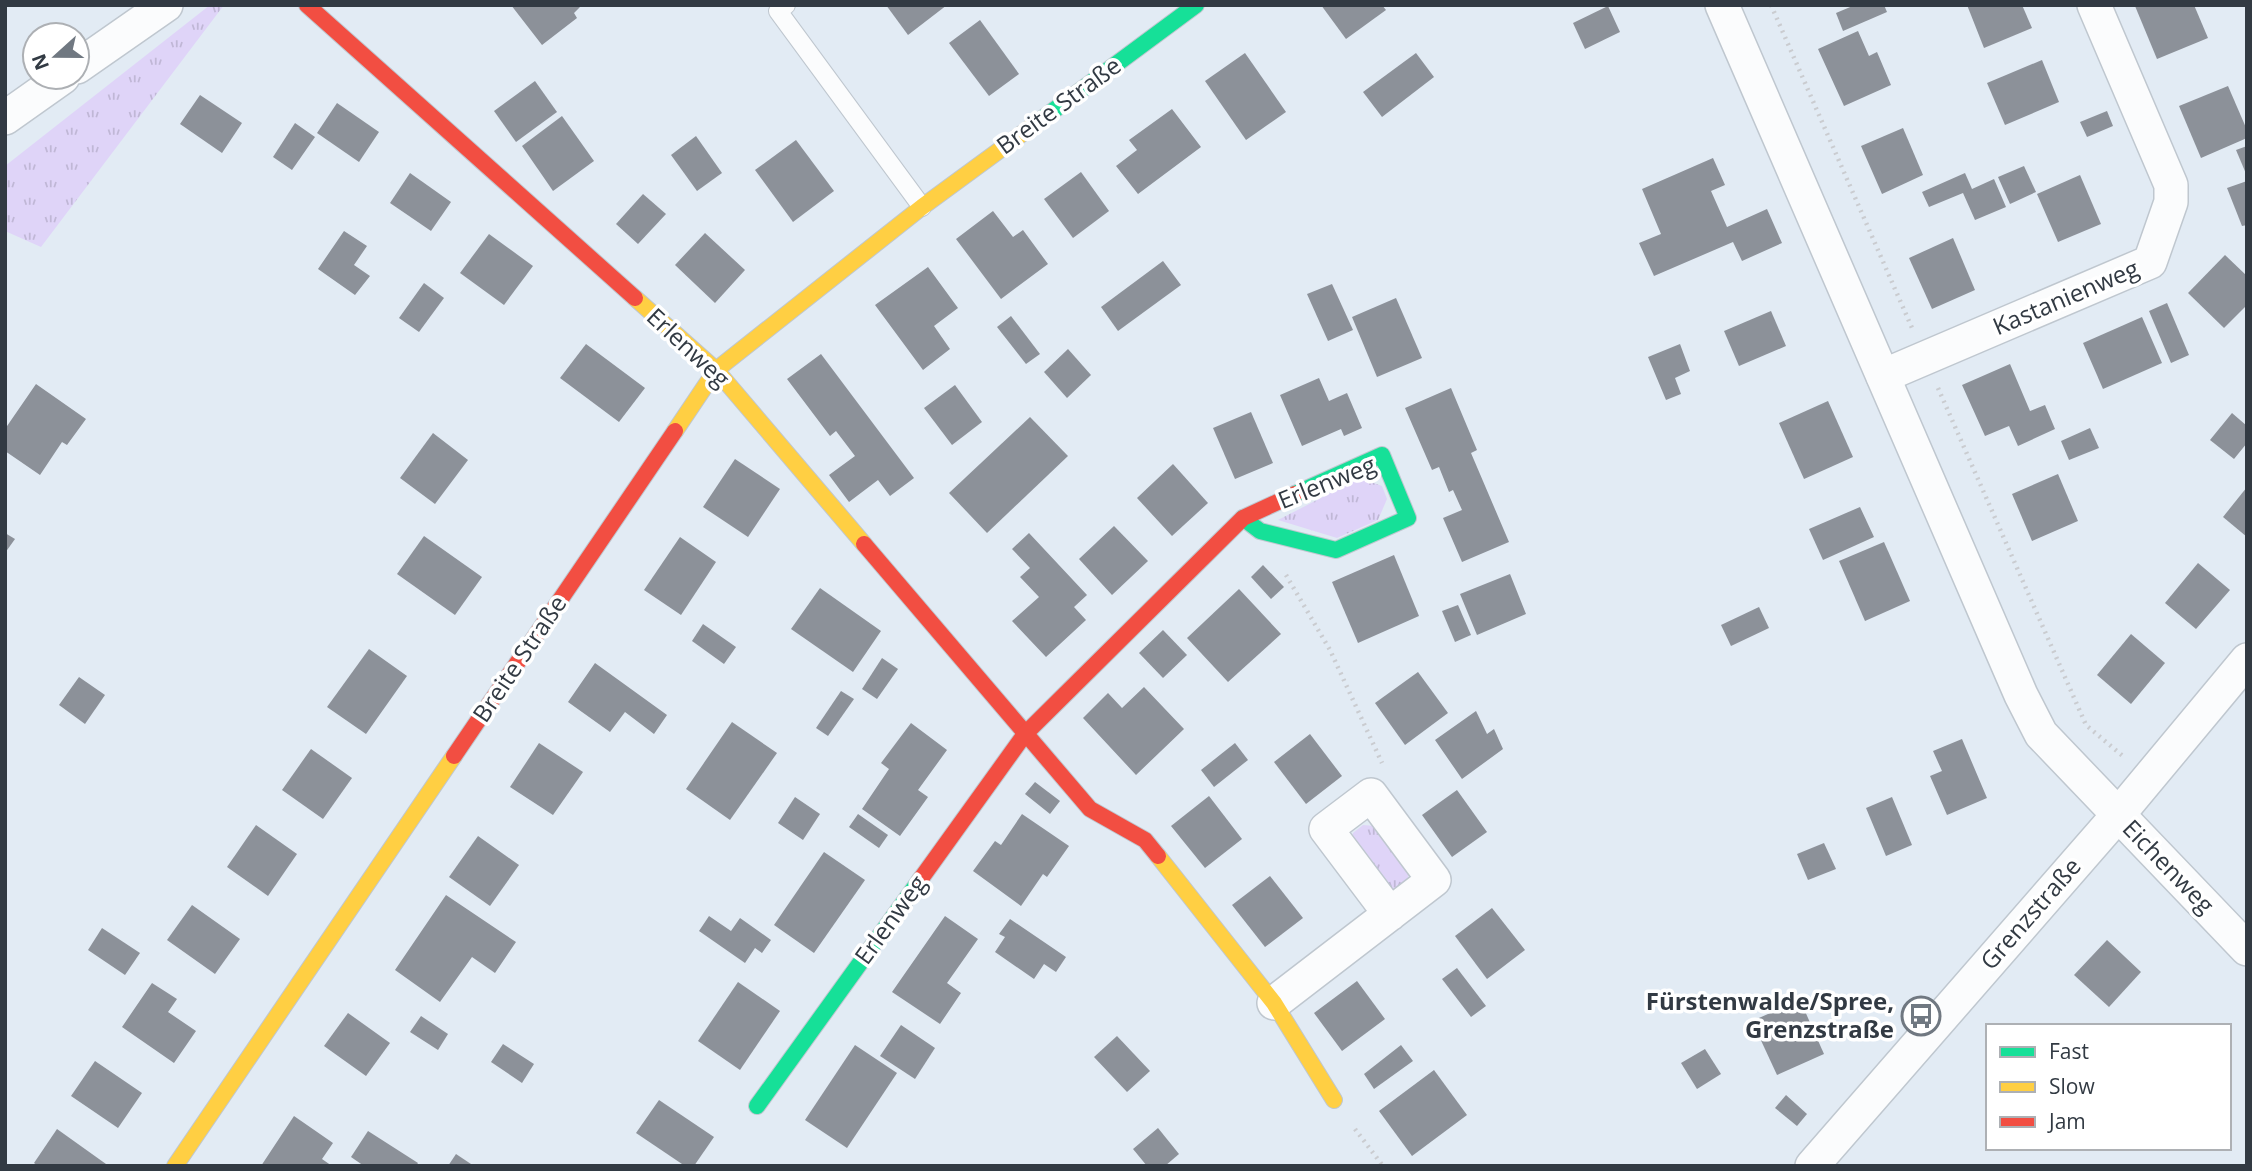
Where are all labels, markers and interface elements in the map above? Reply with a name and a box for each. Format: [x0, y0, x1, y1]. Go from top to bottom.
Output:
north arrow [21, 21, 91, 91]
street label: Breite Straße [989, 48, 1127, 161]
text: N [25, 50, 55, 74]
street label: Kastanienweg [1987, 251, 2143, 342]
street label: Erlenweg [640, 300, 738, 394]
street label: Erlenweg [1273, 447, 1380, 516]
street label: Breite Straße [464, 588, 573, 728]
street label: Eichenweg [2116, 812, 2222, 920]
street label: Grenzstraße [1972, 850, 2088, 976]
street label: Erlenweg [846, 868, 933, 970]
place label: Fürstenwalde/Spree, Grenzstraße [1646, 984, 1894, 1045]
bus stop icon: Fürstenwalde/Spree, Grenzstraße [1900, 995, 1942, 1037]
legend [1986, 1024, 2231, 1150]
text: Fast [2049, 1037, 2089, 1065]
text: Slow [2049, 1072, 2095, 1100]
text: Jam [2047, 1107, 2086, 1135]

